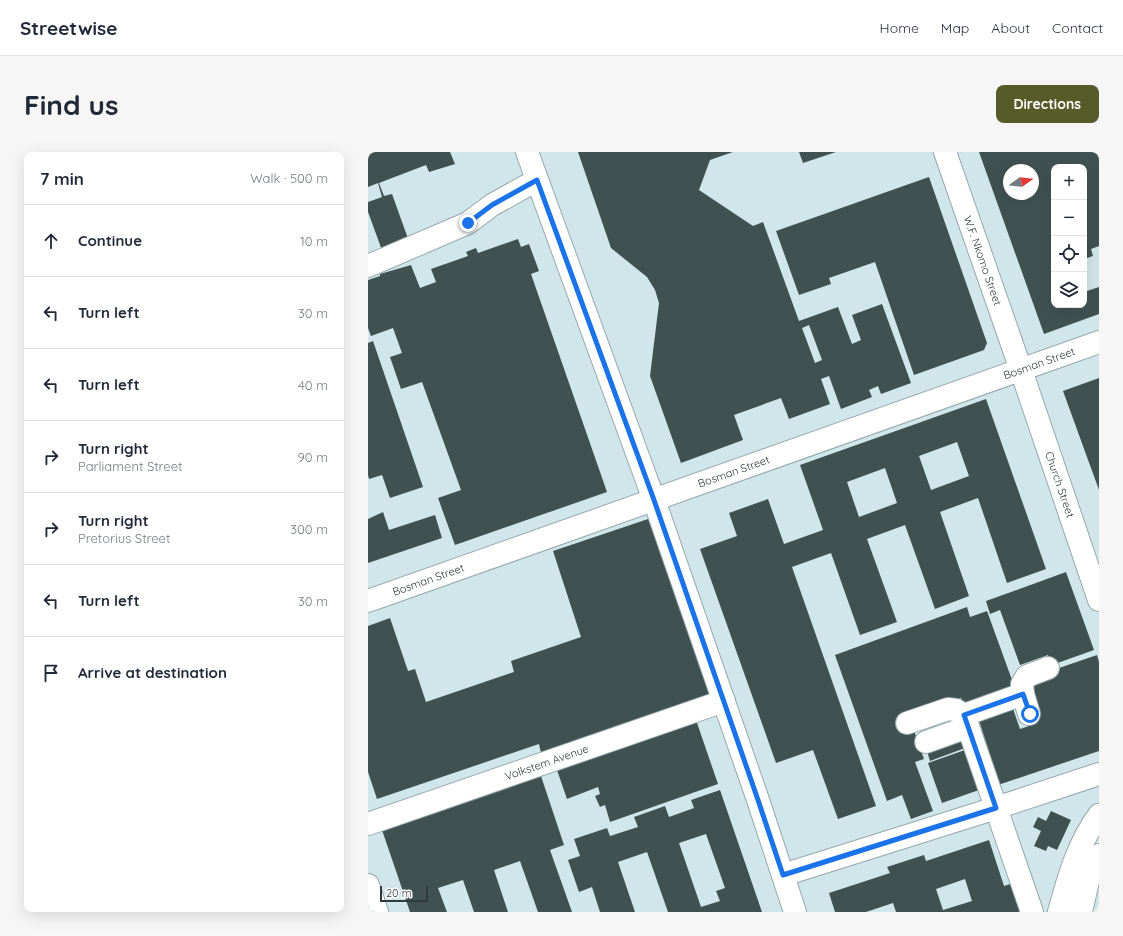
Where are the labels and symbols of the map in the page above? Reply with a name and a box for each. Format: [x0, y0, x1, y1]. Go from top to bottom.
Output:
north arrow [1003, 164, 1039, 200]
route end [459, 214, 477, 232]
street label: W.F. Nkomo Street [961, 214, 1005, 308]
street label: Bosman Street [1001, 344, 1077, 382]
street label: Church Street [1042, 450, 1078, 520]
street label: Bosman Street [696, 452, 772, 491]
street label: Bosman Street [391, 560, 466, 599]
route start [1021, 705, 1039, 723]
street label: Volkstem Avenue [503, 741, 590, 783]
scale bar [380, 884, 428, 903]

